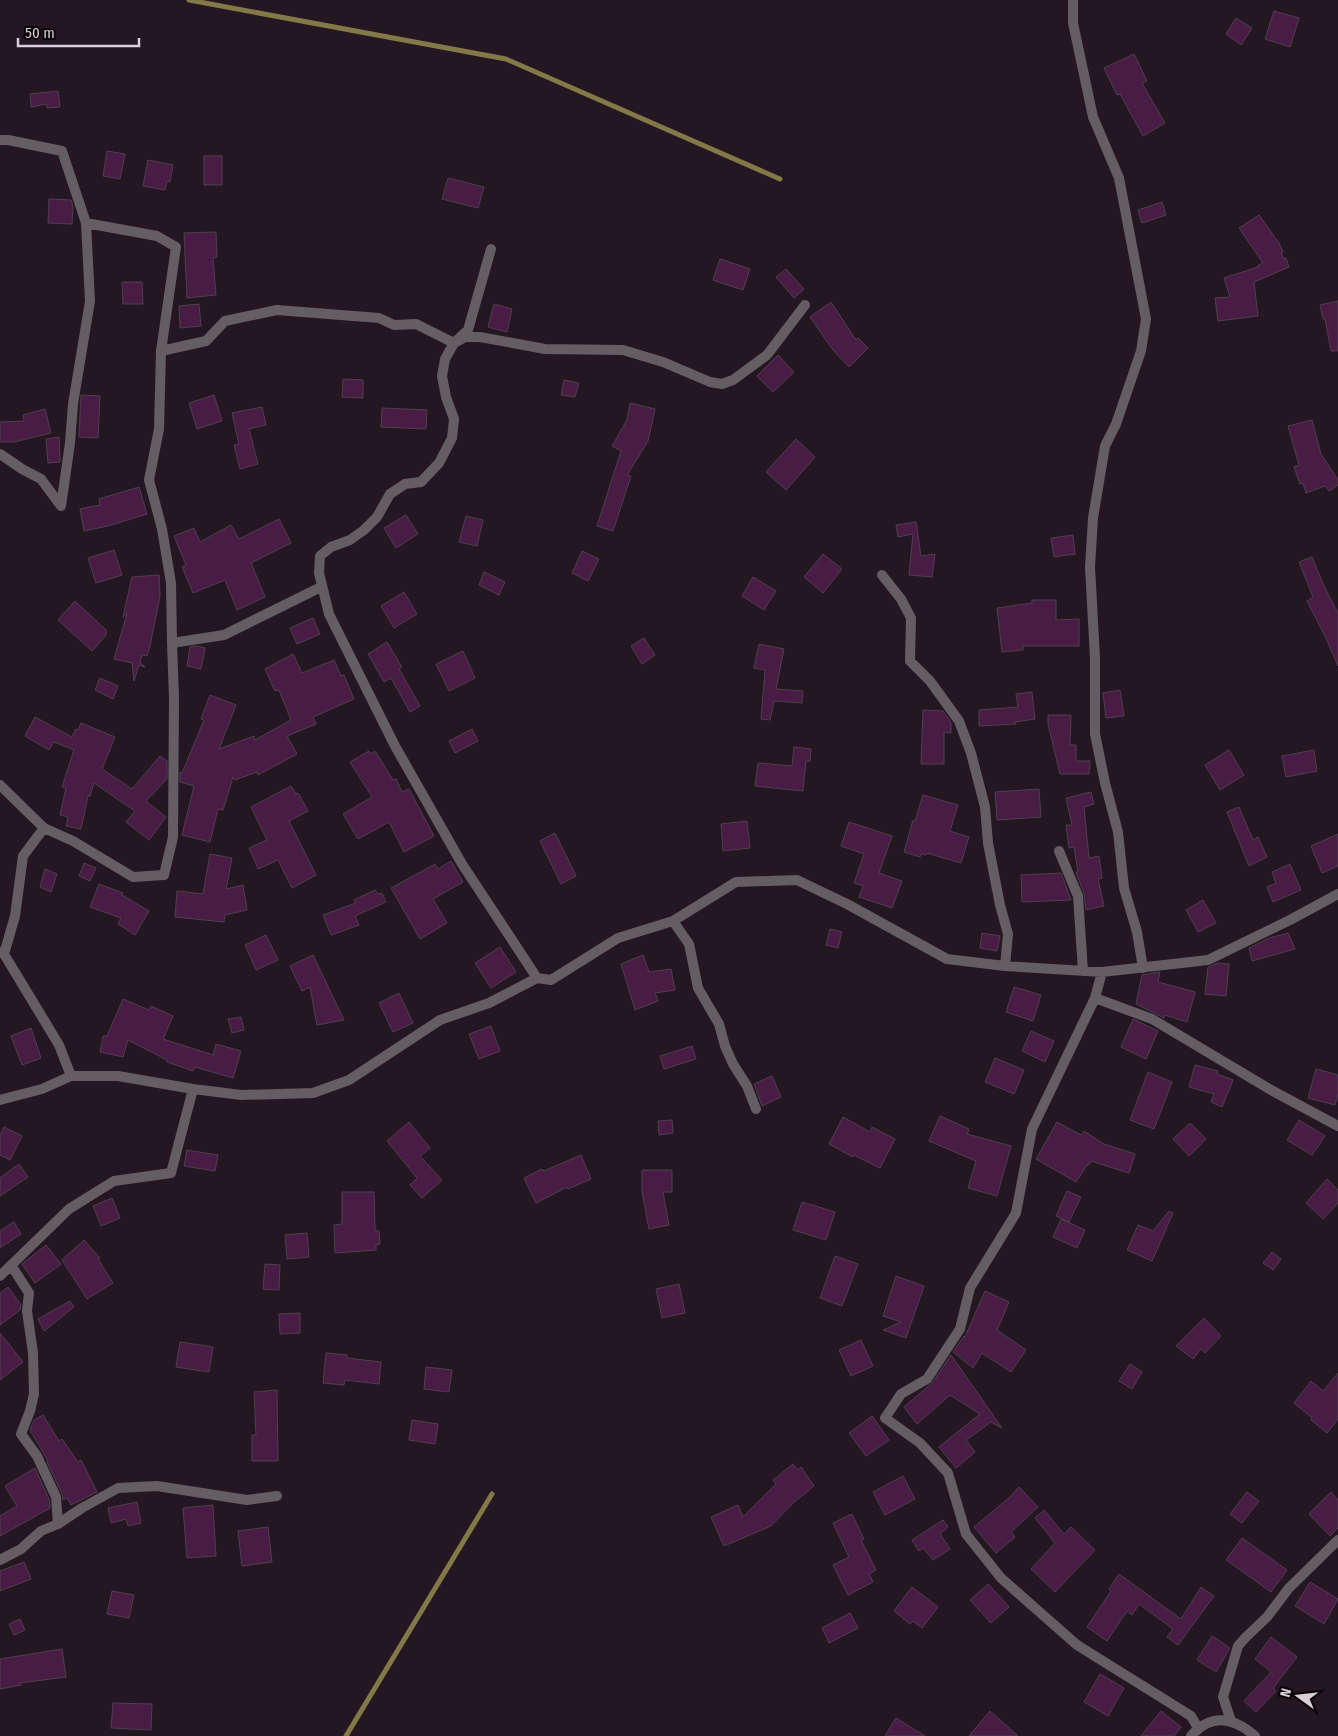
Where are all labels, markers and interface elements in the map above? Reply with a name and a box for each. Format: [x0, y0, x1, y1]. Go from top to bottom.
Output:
scale bar [18, 15, 139, 47]
text: 50 m [25, 24, 55, 42]
north arrow [1273, 1671, 1323, 1721]
text: N [1277, 1687, 1295, 1699]

